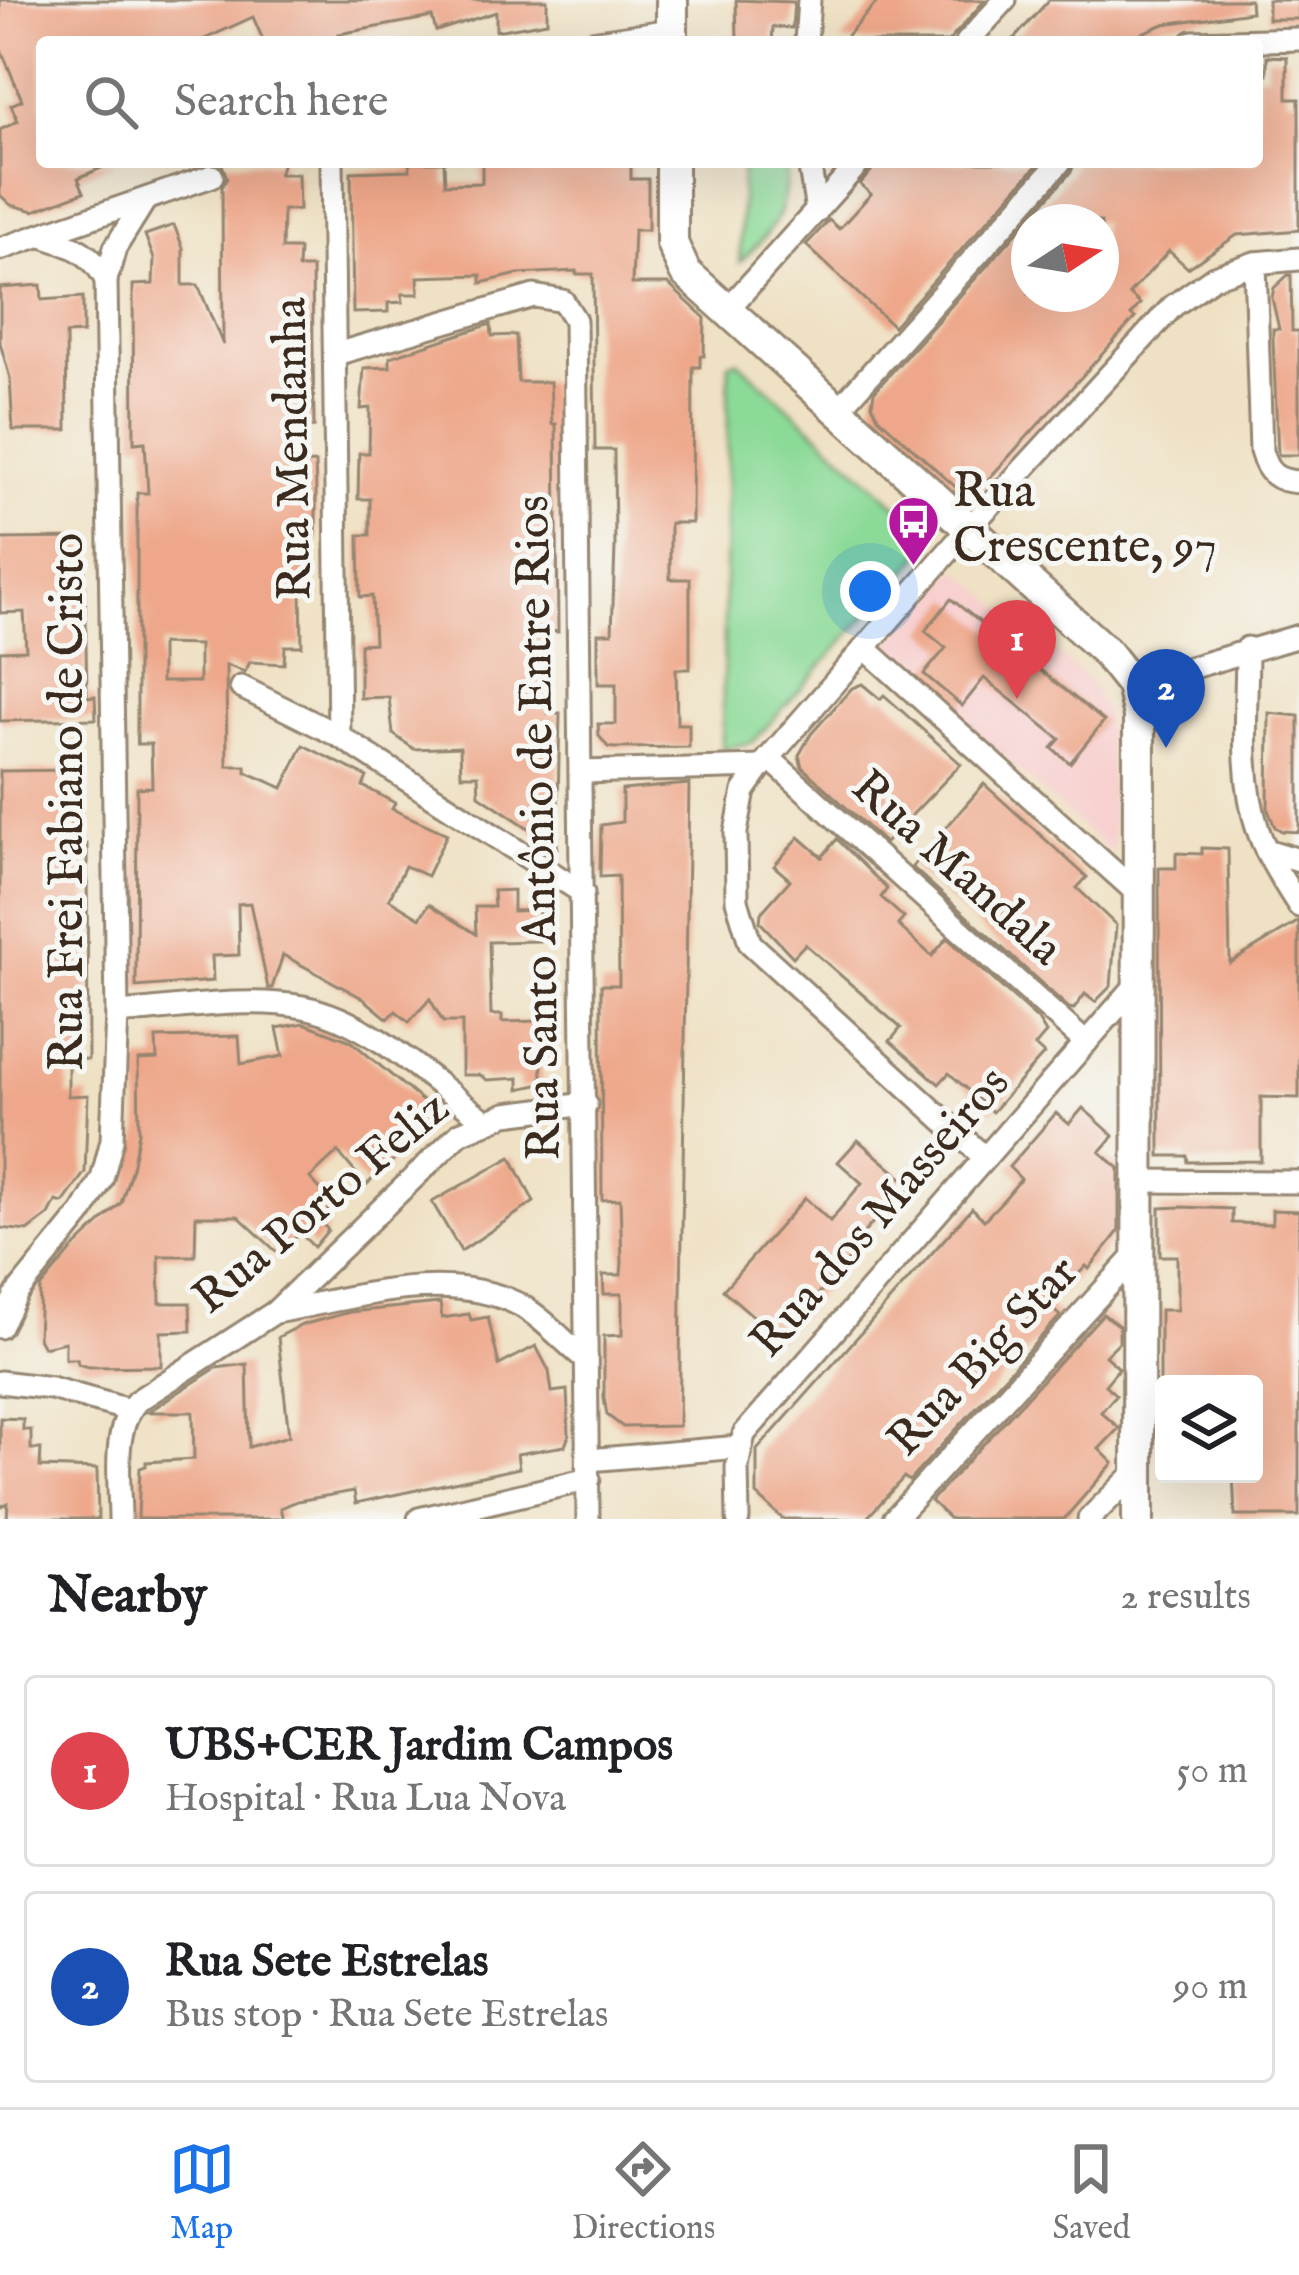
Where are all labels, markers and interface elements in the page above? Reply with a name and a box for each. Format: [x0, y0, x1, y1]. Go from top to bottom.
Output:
search box [36, 36, 1263, 168]
icon: search [78, 69, 144, 135]
text: Search here [174, 74, 388, 131]
north arrow [1011, 204, 1119, 312]
street label: Rua Mendanha [261, 297, 327, 601]
place label: Rua Crescente, 97 [953, 463, 1217, 578]
bus stop icon: Rua Crescente, 97 [886, 493, 942, 567]
street label: Rua Santo Antônio de Entre Rios [504, 495, 576, 1161]
street label: Rua Frei Fabiano de Cristo [39, 533, 99, 1071]
your location [840, 561, 900, 621]
pin: 1 [978, 600, 1056, 699]
pin: 2 [1127, 649, 1205, 748]
street label: Rua Mandala [838, 758, 1074, 980]
street label: Rua dos Masseiros [738, 1055, 1024, 1371]
street label: Rua Porto Feliz [182, 1080, 462, 1328]
street label: Rua Big Star [876, 1244, 1092, 1470]
map controls [1155, 1375, 1263, 1483]
button: layers [1155, 1375, 1263, 1483]
text: Nearby [48, 1565, 207, 1630]
text: 2 results [1120, 1573, 1251, 1622]
text: UBS+CER Jardim Campos [165, 1718, 673, 1775]
text: 1 [83, 1747, 97, 1796]
text: 50 m [1176, 1747, 1248, 1796]
text: Hospital · Rua Lua Nova [165, 1775, 566, 1824]
text: Rua Sete Estrelas [165, 1934, 488, 1991]
text: 2 [81, 1963, 99, 2012]
text: 90 m [1173, 1963, 1248, 2012]
text: Bus stop · Rua Sete Estrelas [165, 1991, 608, 2040]
tab: Map [169, 2136, 235, 2250]
tab: Directions [572, 2136, 715, 2250]
tab: Saved [1052, 2136, 1130, 2250]

